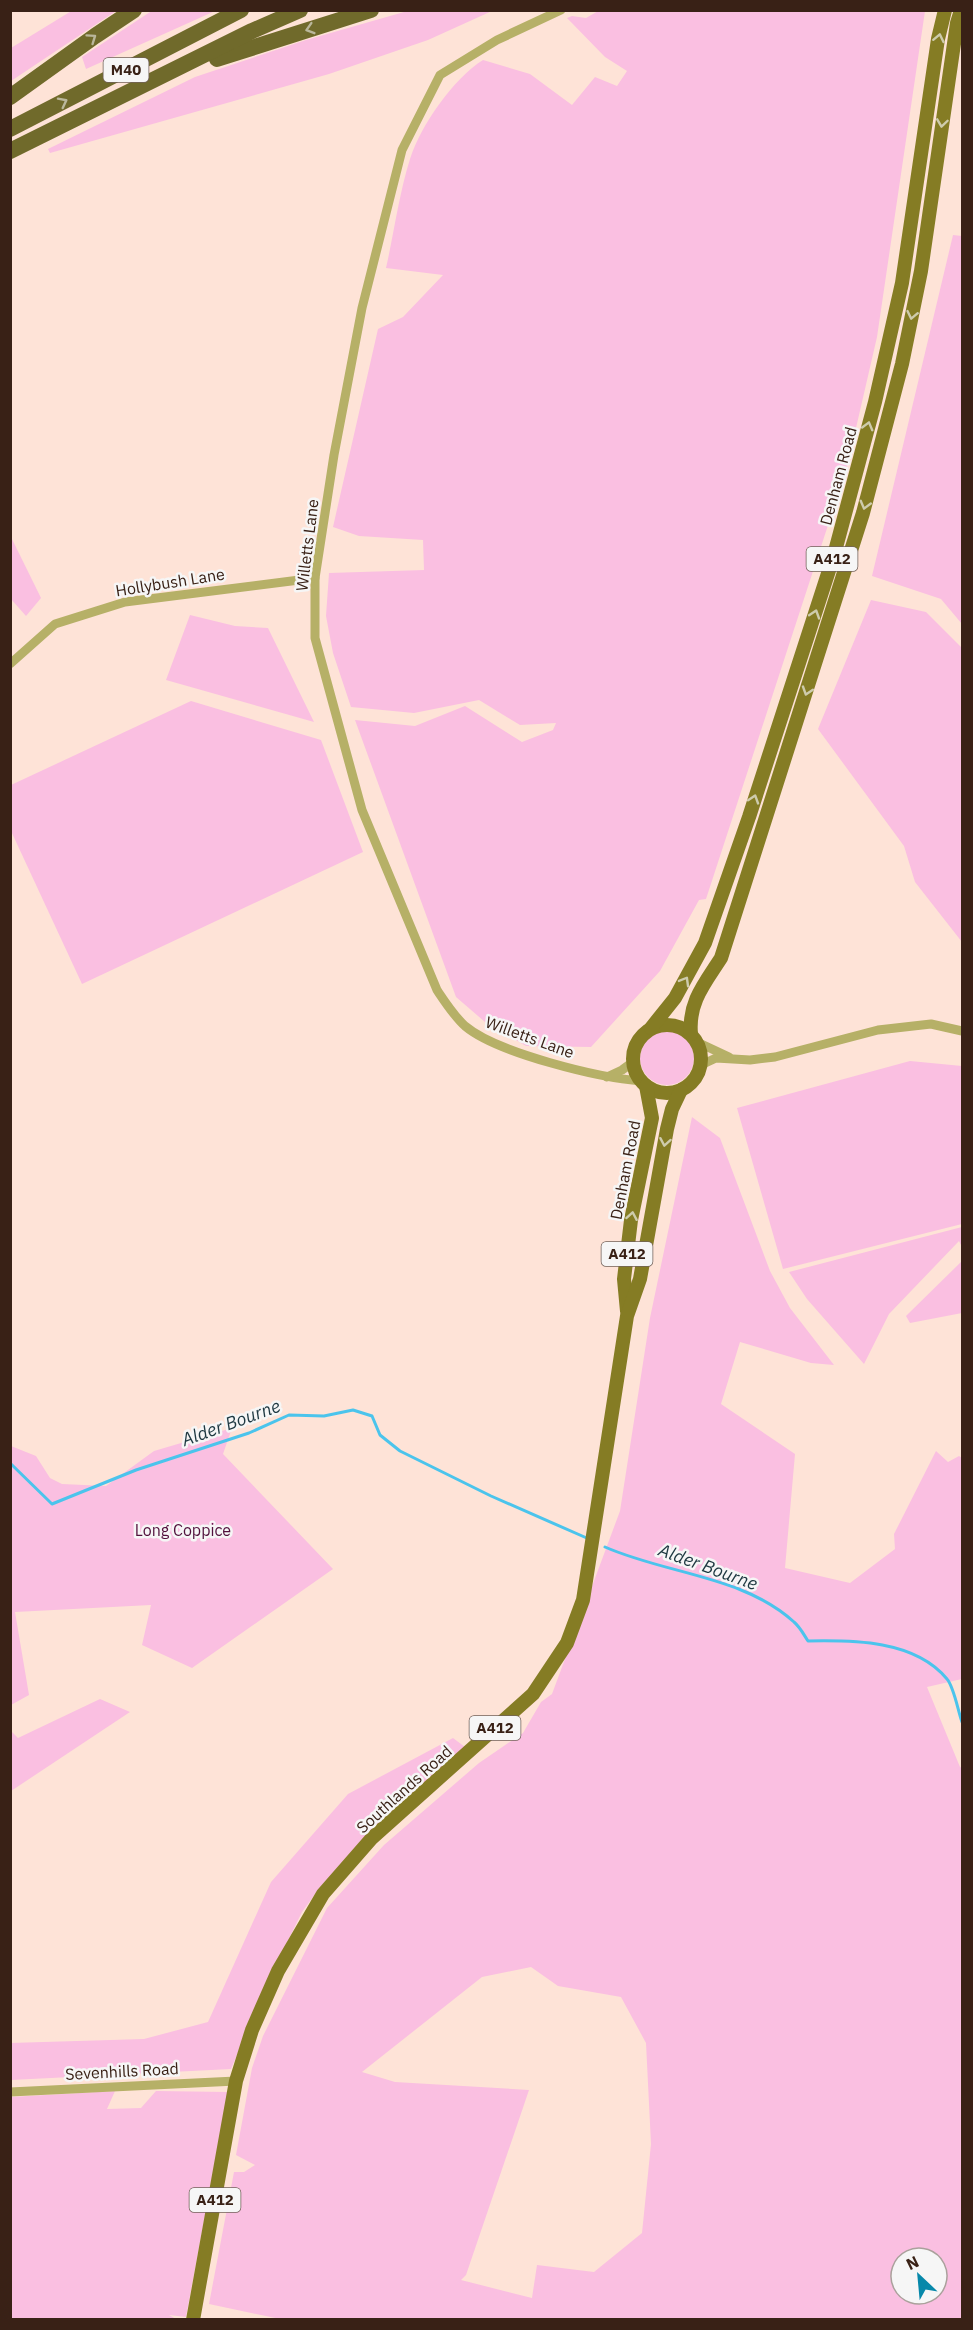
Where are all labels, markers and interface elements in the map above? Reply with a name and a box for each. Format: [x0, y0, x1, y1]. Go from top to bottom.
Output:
one-way arrow [305, 22, 316, 34]
one-way arrow [932, 33, 945, 43]
one-way arrow [85, 34, 96, 45]
road number: M40 [104, 58, 148, 82]
one-way arrow [56, 98, 67, 109]
one-way arrow [937, 118, 949, 128]
one-way arrow [906, 310, 919, 320]
one-way arrow [861, 421, 874, 431]
street label: Denham Road [815, 425, 861, 527]
street label: Willetts Lane [291, 498, 323, 592]
one-way arrow [860, 499, 872, 510]
road number: A412 [806, 547, 858, 571]
street label: Hollybush Lane [114, 563, 226, 600]
one-way arrow [808, 609, 820, 620]
one-way arrow [801, 685, 814, 696]
one-way arrow [747, 794, 760, 805]
one-way arrow [678, 977, 689, 987]
street label: Willetts Lane [483, 1012, 577, 1062]
street label: Denham Road [606, 1119, 644, 1221]
one-way arrow [659, 1137, 672, 1147]
one-way arrow [626, 1212, 638, 1221]
road number: A412 [602, 1242, 652, 1266]
water label: Alder Bourne [177, 1394, 283, 1451]
park label: Long Coppice [135, 1520, 231, 1540]
water label: Alder Bourne [655, 1538, 761, 1595]
road number: A412 [470, 1716, 520, 1740]
street label: Southlands Road [352, 1741, 456, 1837]
street label: Sevenhills Road [65, 2058, 179, 2084]
road number: A412 [190, 2188, 240, 2212]
north arrow [889, 2246, 949, 2306]
text: N [903, 2251, 922, 2274]

